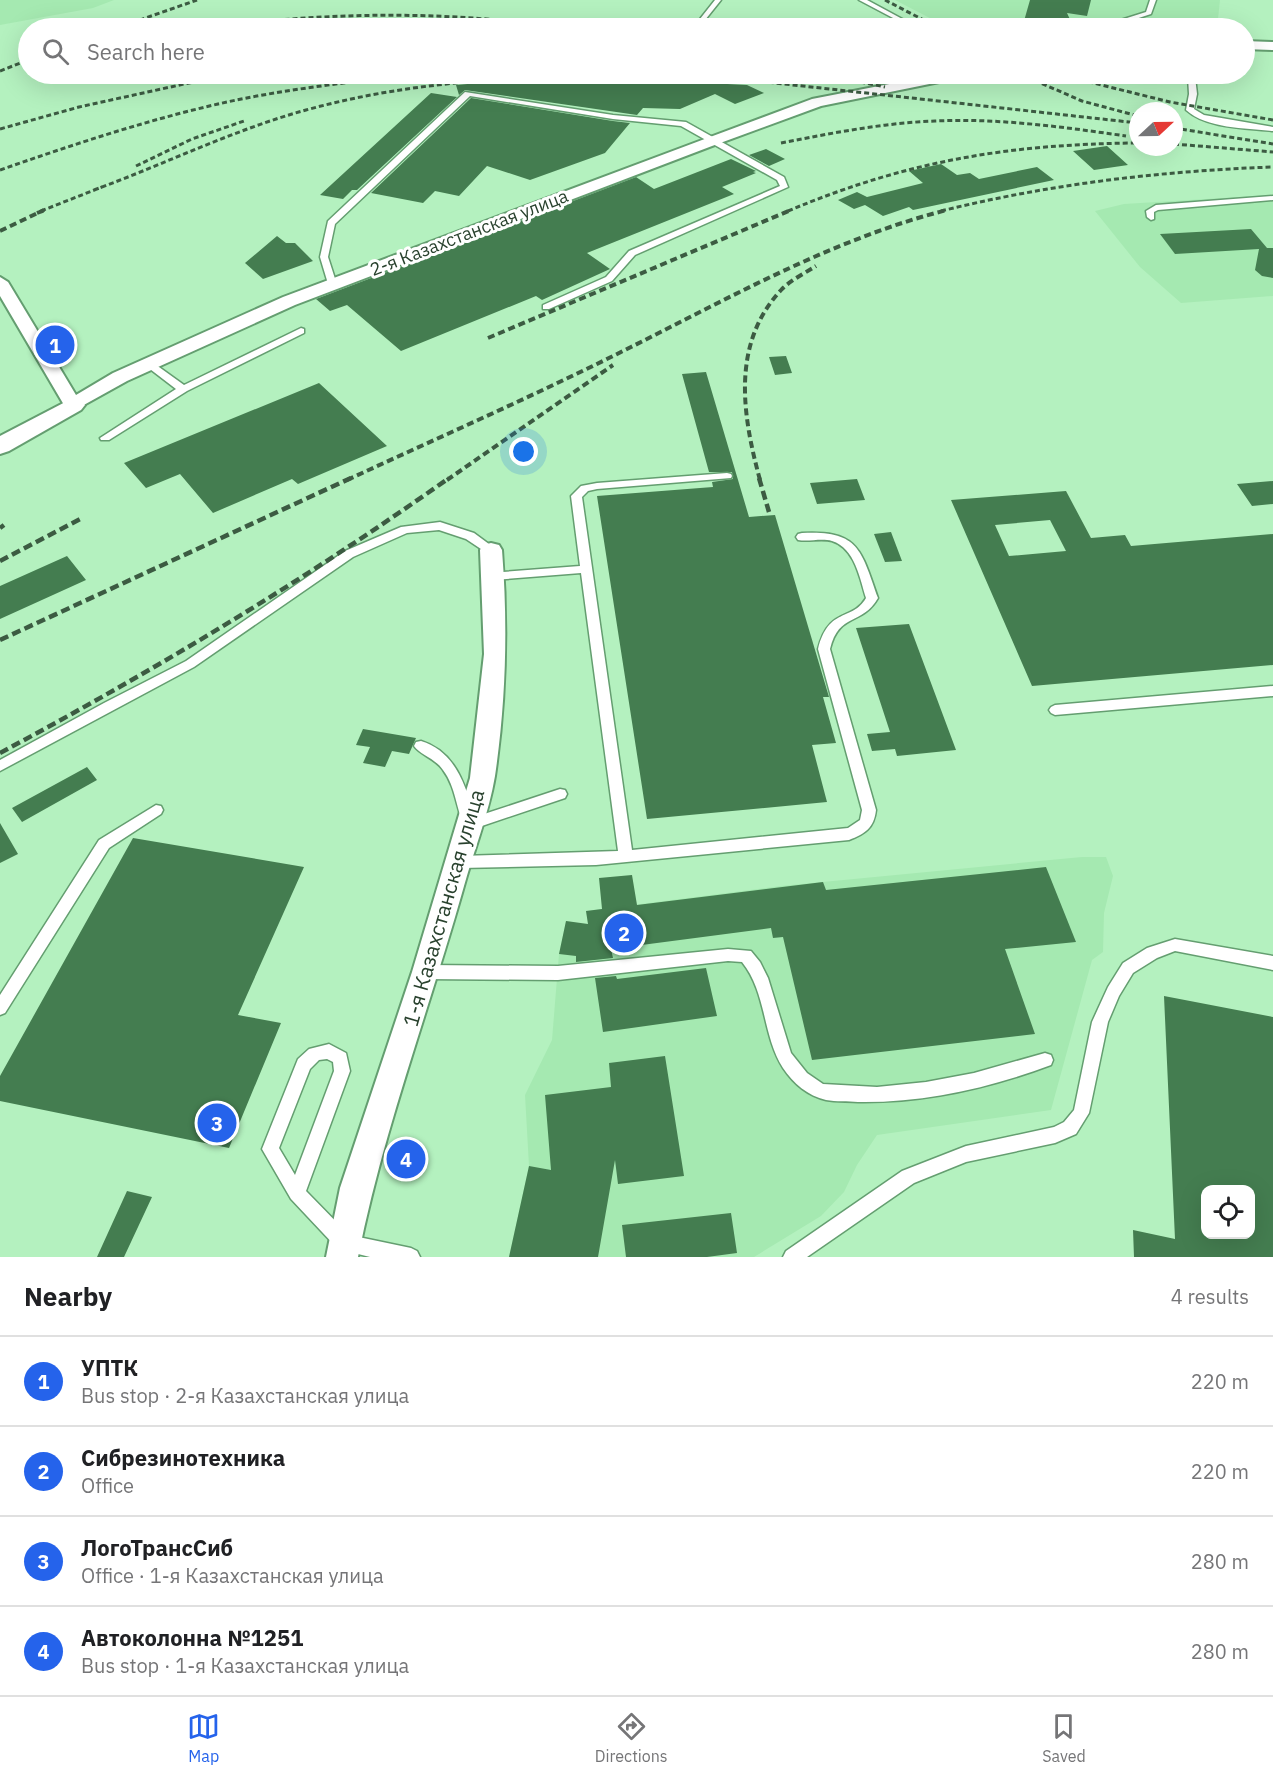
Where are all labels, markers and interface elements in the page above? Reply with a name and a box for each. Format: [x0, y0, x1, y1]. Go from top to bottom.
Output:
search box [18, 18, 1255, 84]
icon: search [39, 35, 72, 68]
text: Search here [87, 37, 205, 66]
north arrow [1129, 102, 1183, 156]
street label: 2-я Казахстанская улица [366, 184, 572, 281]
pin: 1 [36, 322, 74, 368]
your location [509, 437, 538, 466]
street label: 1-я Казахстанская улица [396, 786, 490, 1030]
pin: 2 [604, 910, 644, 956]
pin: 3 [198, 1100, 236, 1146]
pin: 4 [386, 1136, 426, 1182]
map controls [1201, 1185, 1255, 1239]
button: locate [1201, 1185, 1255, 1239]
text: Nearby [24, 1279, 112, 1313]
text: 4 results [1171, 1283, 1249, 1310]
text: УПТК [81, 1353, 138, 1382]
text: 1 [38, 1368, 50, 1395]
text: 220 m [1191, 1368, 1249, 1395]
text: Bus stop · 2-я Казахстанская улица [81, 1382, 409, 1409]
text: Сибрезинотехника [81, 1443, 285, 1472]
text: 2 [38, 1458, 50, 1485]
text: 220 m [1191, 1458, 1249, 1485]
text: Office [81, 1472, 134, 1499]
text: ЛогоТрансСиб [81, 1533, 233, 1562]
text: 3 [38, 1548, 50, 1575]
text: 280 m [1191, 1548, 1249, 1575]
text: Office · 1-я Казахстанская улица [81, 1562, 384, 1589]
text: Автоколонна №1251 [81, 1623, 303, 1652]
text: 4 [38, 1638, 50, 1665]
text: 280 m [1191, 1638, 1249, 1665]
text: Bus stop · 1-я Казахстанская улица [81, 1652, 409, 1679]
tab: Map [187, 1710, 220, 1766]
tab: Directions [595, 1710, 668, 1766]
tab: Saved [1042, 1710, 1086, 1766]

